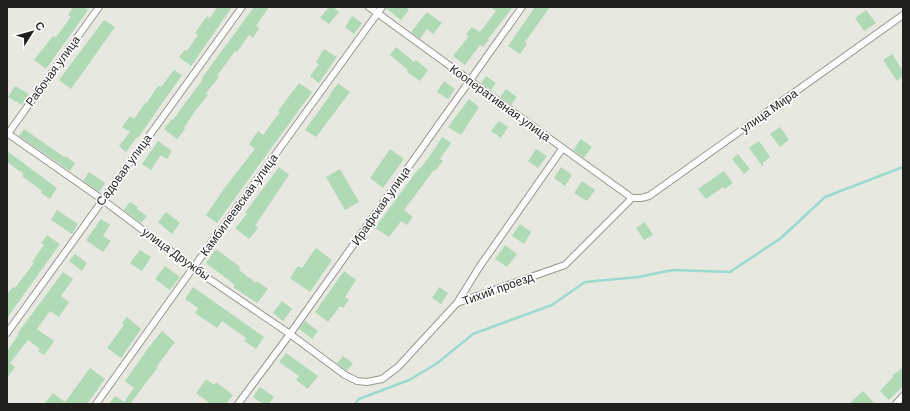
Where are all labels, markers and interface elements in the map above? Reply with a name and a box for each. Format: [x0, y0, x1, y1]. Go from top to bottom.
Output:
north arrow [12, 12, 52, 52]
text: С [32, 19, 48, 33]
street label: Рабочая улица [22, 32, 84, 109]
street label: Кооперативная улица [446, 61, 554, 145]
street label: улица Мира [737, 85, 801, 137]
street label: Садовая улица [93, 131, 156, 209]
street label: Камбилеевская улица [196, 150, 282, 259]
street label: Ирафская улица [348, 163, 414, 249]
street label: улица Дружбы [139, 224, 213, 284]
street label: Тихий проезд [460, 269, 536, 309]

